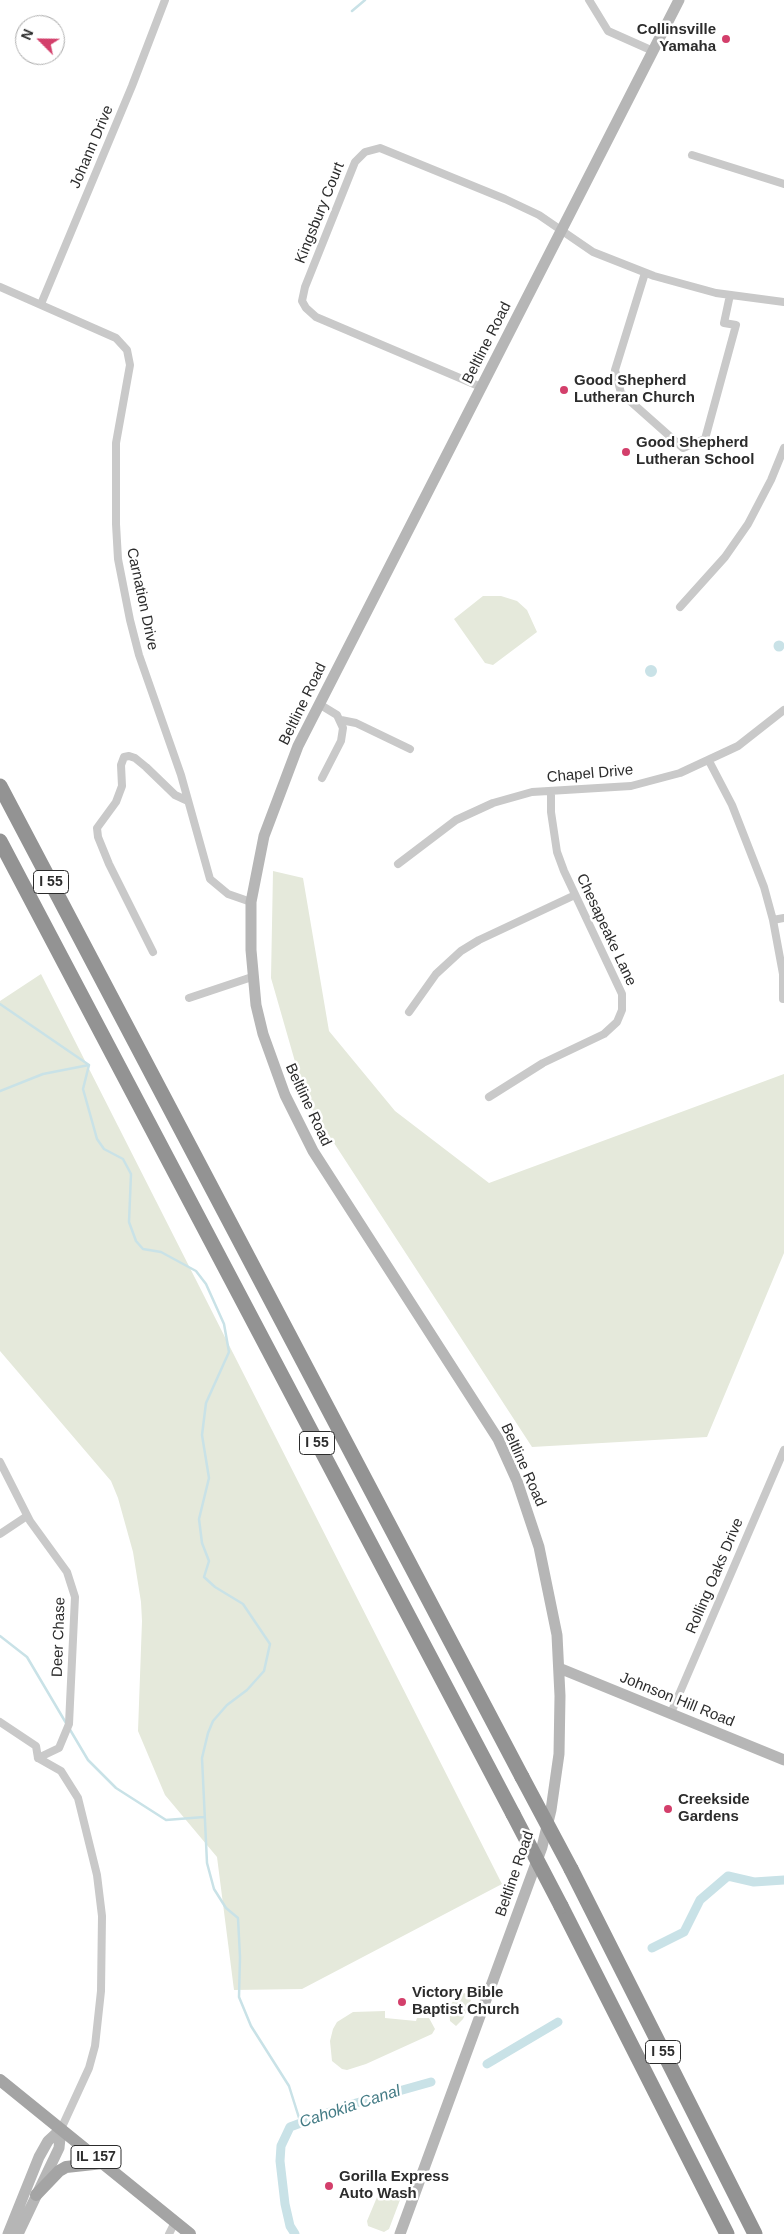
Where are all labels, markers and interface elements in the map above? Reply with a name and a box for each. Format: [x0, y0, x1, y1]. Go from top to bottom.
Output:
north arrow [15, 15, 65, 65]
place label: Collinsville Yamaha [637, 21, 716, 56]
text: N [18, 27, 36, 42]
marker: Collinsville Yamaha [720, 33, 732, 45]
street label: Johann Drive [66, 103, 118, 191]
street label: Kingsbury Court [292, 160, 348, 266]
street label: Beltline Road [459, 299, 515, 387]
place label: Good Shepherd Lutheran Church [574, 372, 695, 407]
marker: Good Shepherd Lutheran Church [558, 384, 570, 396]
place label: Good Shepherd Lutheran School [636, 434, 754, 469]
marker: Good Shepherd Lutheran School [620, 446, 632, 458]
street label: Carnation Drive [122, 546, 162, 652]
street label: Beltline Road [275, 660, 331, 748]
street label: Chapel Drive [546, 761, 634, 787]
road number: I 55 [34, 870, 68, 894]
street label: Chesapeake Lane [572, 871, 640, 989]
street label: Beltline Road [281, 1061, 335, 1149]
street label: Beltline Road [497, 1421, 549, 1509]
road number: I 55 [300, 1432, 334, 1455]
street label: Rolling Oaks Drive [682, 1515, 748, 1637]
street label: Deer Chase [49, 1597, 69, 1677]
street label: Johnson Hill Road [617, 1669, 737, 1731]
place label: Creekside Gardens [678, 1791, 750, 1826]
marker: Creekside Gardens [662, 1803, 674, 1815]
street label: Beltline Road [492, 1829, 538, 1919]
place label: Victory Bible Baptist Church [412, 1984, 520, 2019]
marker: Victory Bible Baptist Church [396, 1996, 408, 2008]
road number: I 55 [646, 2040, 680, 2064]
water label: Cahokia Canal [297, 2082, 403, 2132]
road number: IL 157 [71, 2146, 121, 2168]
place label: Gorilla Express Auto Wash [339, 2168, 449, 2203]
marker: Gorilla Express Auto Wash [323, 2180, 335, 2192]

